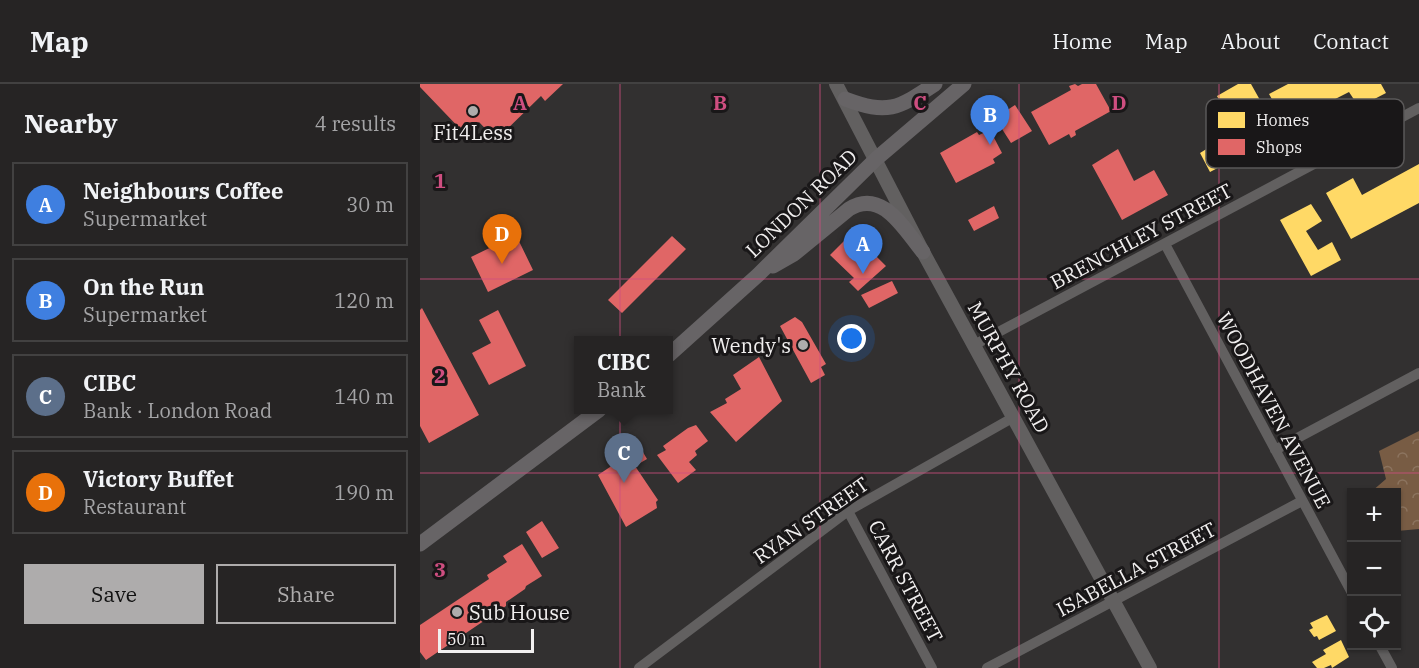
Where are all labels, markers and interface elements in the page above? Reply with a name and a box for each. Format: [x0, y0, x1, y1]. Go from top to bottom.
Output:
text: Map [30, 23, 89, 60]
text: Home [1052, 27, 1112, 55]
text: Map [1145, 27, 1188, 55]
text: About [1221, 27, 1280, 55]
text: Contact [1313, 27, 1389, 55]
text: A [513, 89, 527, 116]
text: B [713, 89, 727, 116]
text: C [913, 89, 927, 116]
text: D [1111, 89, 1127, 116]
pin: B [970, 95, 1010, 145]
legend [1206, 99, 1404, 168]
marker: Fit4Less [466, 104, 480, 118]
text: Nearby [24, 106, 118, 140]
text: 4 results [315, 110, 396, 137]
text: Homes [1256, 110, 1309, 130]
place label: Fit4Less [433, 119, 513, 146]
text: Shops [1256, 137, 1302, 157]
street label: LONDON ROAD [740, 144, 862, 262]
text: 1 [434, 167, 446, 194]
text: Neighbours Coffee [83, 176, 284, 205]
street label: BRENCHLEY STREET [1045, 177, 1237, 295]
text: A [39, 191, 52, 218]
text: 30 m [346, 191, 394, 218]
text: Supermarket [83, 205, 207, 232]
pin: D [482, 214, 521, 264]
pin: A [844, 224, 882, 274]
text: On the Run [83, 272, 204, 301]
text: B [38, 287, 53, 314]
text: 120 m [334, 287, 394, 314]
street label: MURPHY ROAD [962, 297, 1056, 437]
text: Supermarket [83, 301, 207, 328]
street label: WOODHAVEN AVENUE [1211, 307, 1337, 513]
your location [837, 324, 866, 353]
place label: Wendy's [711, 332, 791, 359]
popup [574, 336, 673, 414]
marker: Wendy's [796, 338, 810, 352]
text: CIBC [597, 347, 650, 376]
text: 2 [434, 362, 446, 389]
text: CIBC [83, 368, 136, 397]
text: Bank [597, 376, 646, 403]
text: C [39, 383, 52, 410]
text: 140 m [334, 383, 394, 410]
text: Bank · London Road [83, 397, 272, 424]
pin: C [604, 434, 644, 483]
text: Victory Buffet [83, 464, 234, 493]
street label: RYAN STREET [748, 470, 874, 570]
text: D [38, 479, 53, 506]
text: 190 m [334, 479, 394, 506]
map controls [1347, 488, 1401, 650]
button: + [1347, 488, 1401, 542]
text: Restaurant [83, 493, 186, 520]
street label: CARR STREET [862, 515, 950, 647]
street label: ISABELLA STREET [1051, 515, 1221, 623]
button: − [1347, 542, 1401, 596]
text: 3 [434, 556, 446, 583]
button: Save [24, 564, 204, 624]
button: Share [216, 564, 396, 624]
button: locate [1347, 596, 1401, 650]
place label: Sub House [469, 599, 570, 626]
marker: Sub House [450, 605, 464, 619]
scale bar [438, 626, 534, 654]
text: 50 m [447, 629, 485, 649]

